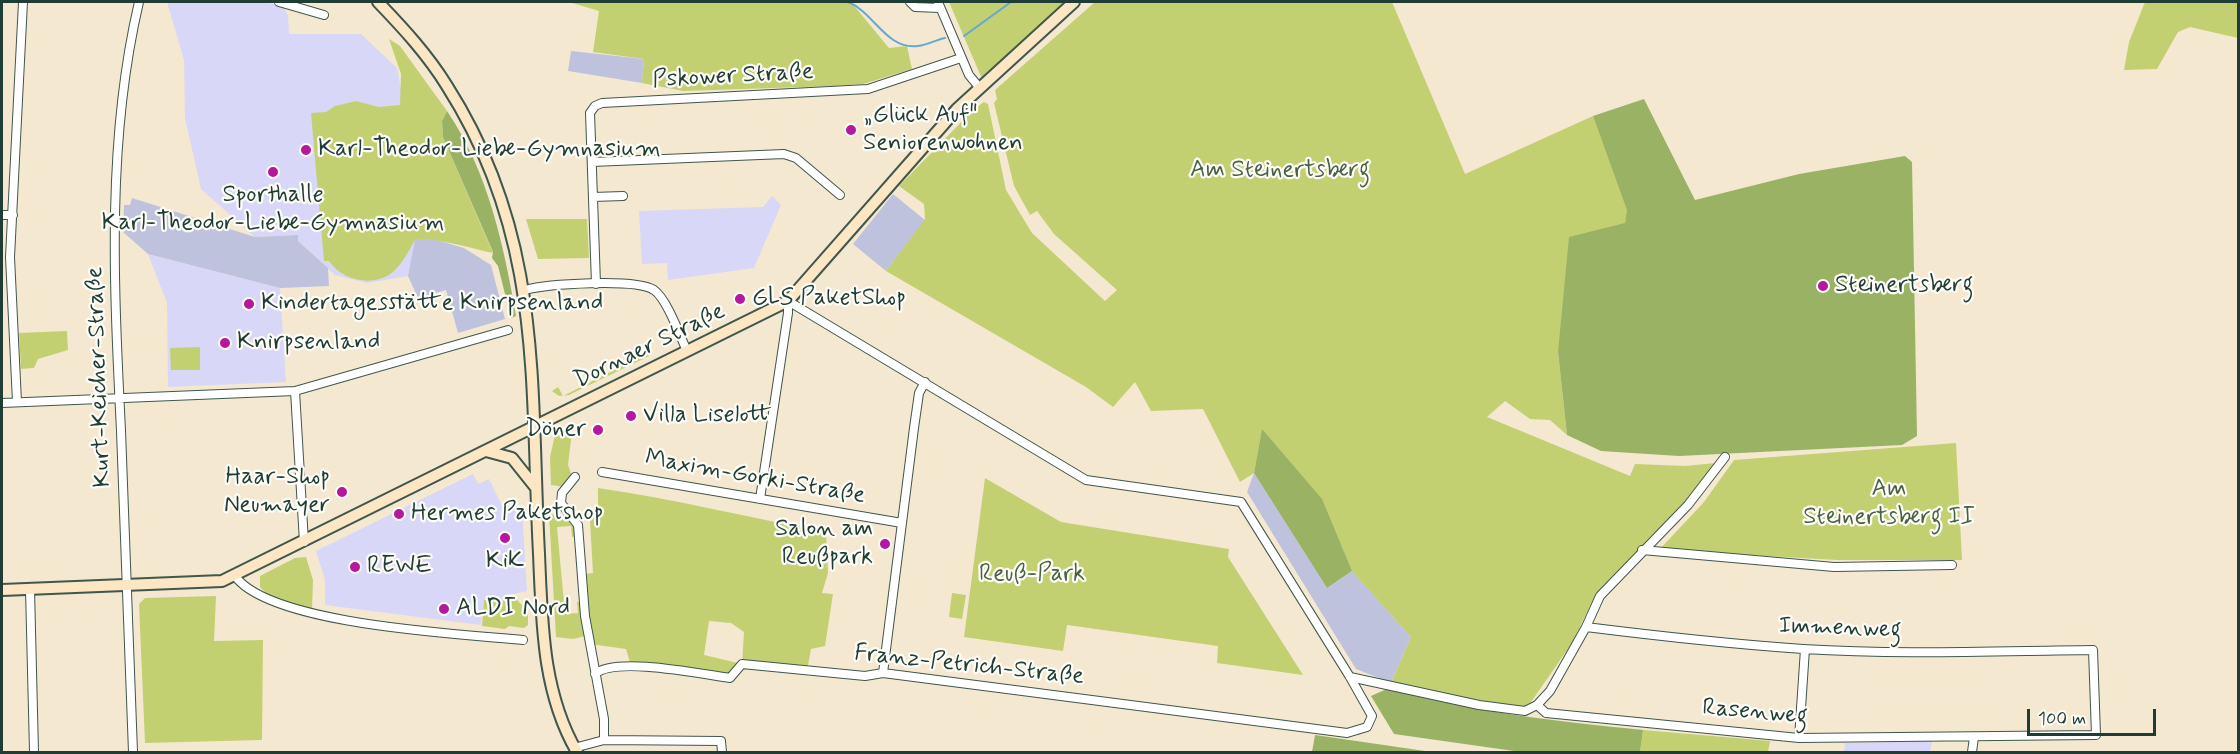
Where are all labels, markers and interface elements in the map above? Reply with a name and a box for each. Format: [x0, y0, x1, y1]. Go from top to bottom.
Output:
street label: Pskower Straße [652, 58, 814, 96]
place label: „Glück Auf" Seniorenwohnen [863, 102, 1023, 158]
marker: „Glück Auf" Seniorenwohnen [844, 123, 858, 137]
place label: Karl-Theodor-Liebe-Gymnasium [318, 136, 661, 164]
marker: Karl-Theodor-Liebe-Gymnasium [299, 143, 313, 157]
park label: Am Steinertsberg [1190, 157, 1370, 185]
marker: Sporthalle Karl-Theodor-Liebe-Gymnasium [266, 165, 280, 179]
place label: Sporthalle Karl-Theodor-Liebe-Gymnasium [102, 182, 444, 238]
street label: Kurt-Keicher-Straße [82, 266, 118, 488]
place label: Steinertsberg [1835, 272, 1974, 300]
marker: Steinertsberg [1816, 279, 1830, 293]
place label: GLS PaketShop [752, 285, 906, 313]
place label: Kindertagesstätte Knirpsenland [261, 290, 603, 318]
marker: GLS PaketShop [733, 292, 747, 306]
marker: Kindertagesstätte Knirpsenland [242, 297, 256, 311]
street label: Dornaer Straße [570, 298, 730, 396]
place label: Knirpsenland [237, 329, 380, 357]
marker: Knirpsenland [218, 336, 232, 350]
place label: Villa Liselott [643, 402, 772, 430]
marker: Villa Liselott [624, 409, 638, 423]
place label: Döner [525, 416, 586, 444]
marker: Döner [591, 423, 605, 437]
street label: Maxim-Gorki-Straße [643, 444, 867, 512]
place label: Haar-Shop Neumayer [224, 464, 330, 520]
park label: Am Steinertsberg II [1803, 476, 1975, 532]
marker: Haar-Shop Neumayer [335, 485, 349, 499]
place label: Hermes Paketshop [411, 500, 603, 528]
marker: Hermes Paketshop [392, 507, 406, 521]
place label: Salon am Reußpark [775, 516, 873, 572]
marker: KiK [498, 531, 512, 545]
marker: Salon am Reußpark [878, 537, 892, 551]
place label: KiK [486, 548, 524, 576]
place label: REWE [367, 553, 432, 581]
marker: REWE [348, 560, 362, 574]
park label: Reuß-Park [979, 561, 1085, 589]
place label: ALDI Nord [456, 595, 570, 623]
marker: ALDI Nord [437, 602, 451, 616]
street label: Immenweg [1778, 612, 1902, 646]
street label: Franz-Petrich-Straße [853, 640, 1085, 692]
street label: Rasenweg [1701, 694, 1809, 732]
scale bar [2030, 697, 2159, 735]
text: 100 m [2038, 707, 2086, 731]

